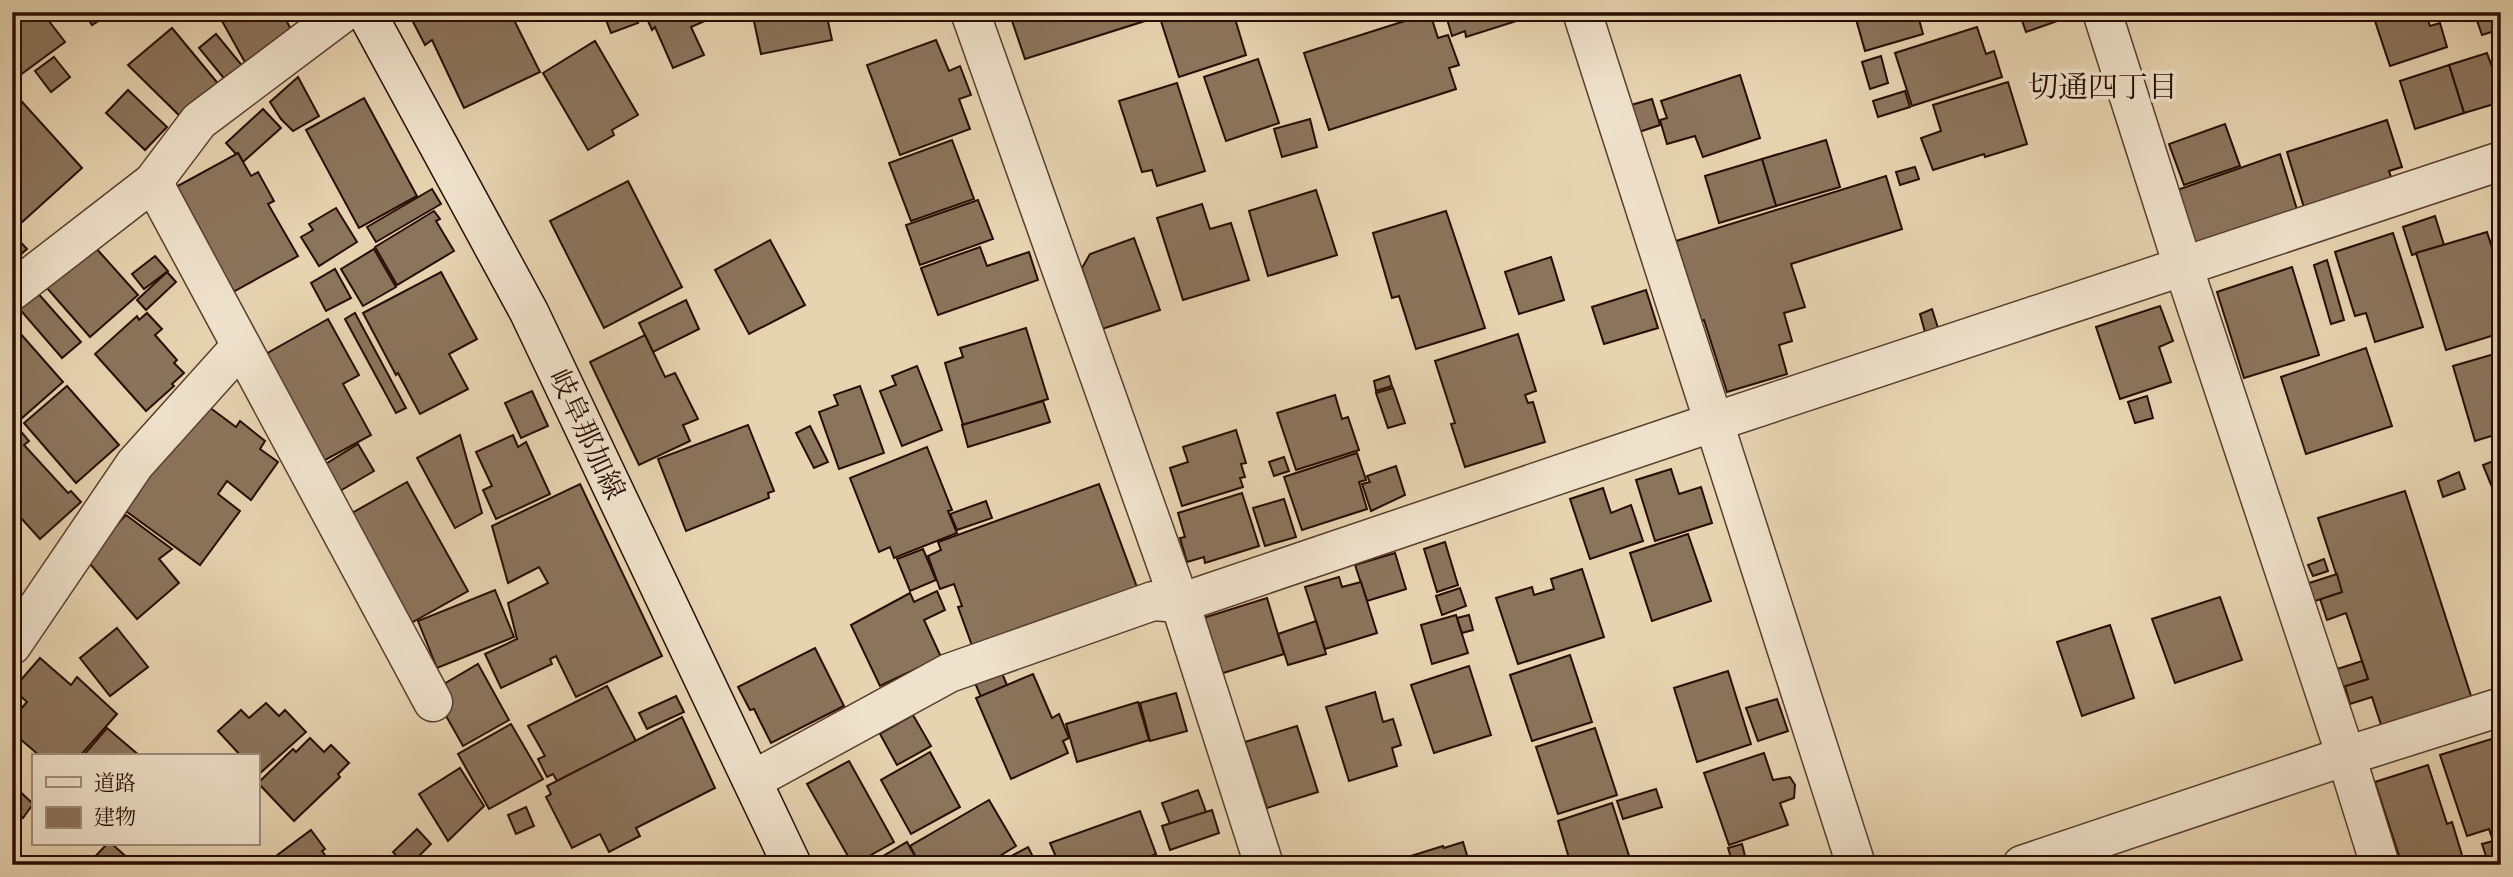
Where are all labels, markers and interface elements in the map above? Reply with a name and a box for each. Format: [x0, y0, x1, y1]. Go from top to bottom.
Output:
district label: 切通四丁目 [2028, 68, 2178, 111]
street label: 岐阜那加線 [538, 363, 633, 507]
legend [32, 754, 259, 846]
text: 道路 [94, 770, 136, 800]
text: 建物 [94, 804, 136, 834]

